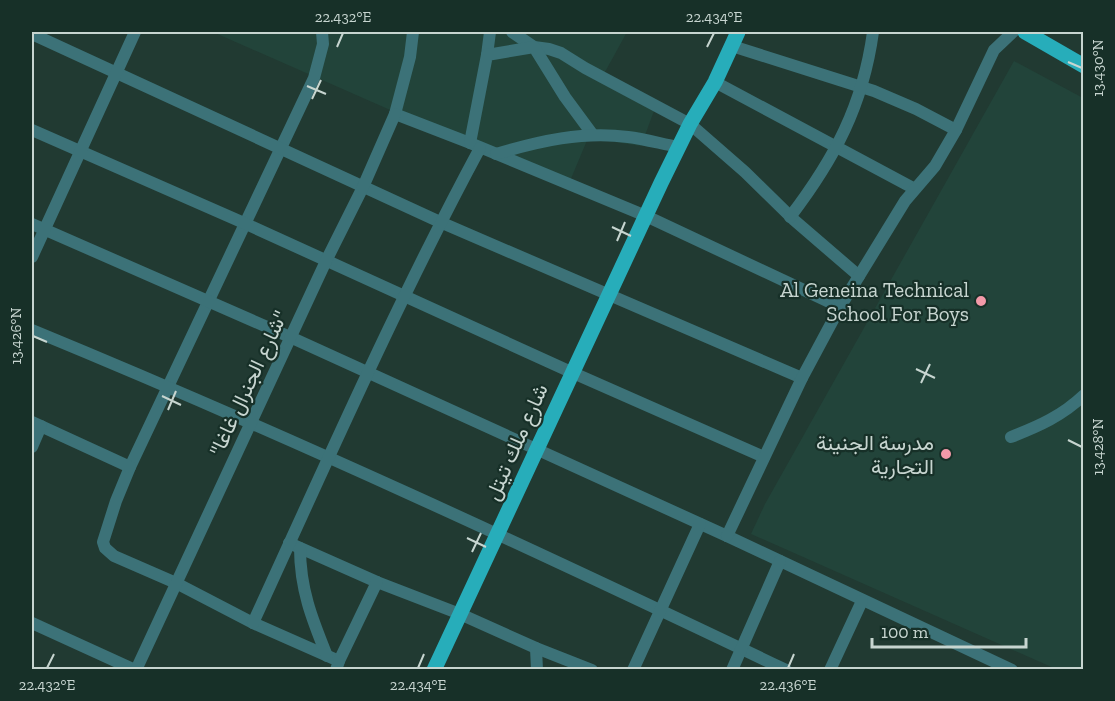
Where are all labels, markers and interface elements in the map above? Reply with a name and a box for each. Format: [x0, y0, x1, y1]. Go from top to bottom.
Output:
text: 22.432°E [315, 8, 371, 26]
text: 22.434°E [686, 8, 742, 26]
text: 13.430°N [1089, 39, 1107, 97]
place label: Al Geneina Technical School For Boys [780, 277, 969, 326]
marker: Al Geneina Technical School For Boys [974, 294, 988, 308]
street label: "شارع الجنرال غاغا" [203, 306, 294, 461]
text: 13.426°N [7, 307, 25, 365]
street label: شارع ملك تيتل [479, 380, 555, 505]
text: 13.428°N [1089, 418, 1107, 476]
place label: مدرسة الجنينة التجارية [816, 430, 934, 480]
marker: مدرسة الجنينة التجارية [939, 447, 953, 461]
scale bar [872, 611, 1026, 649]
text: 100 m [881, 621, 929, 643]
text: 22.432°E [19, 676, 75, 694]
text: 22.434°E [390, 676, 446, 694]
text: 22.436°E [760, 676, 817, 694]

